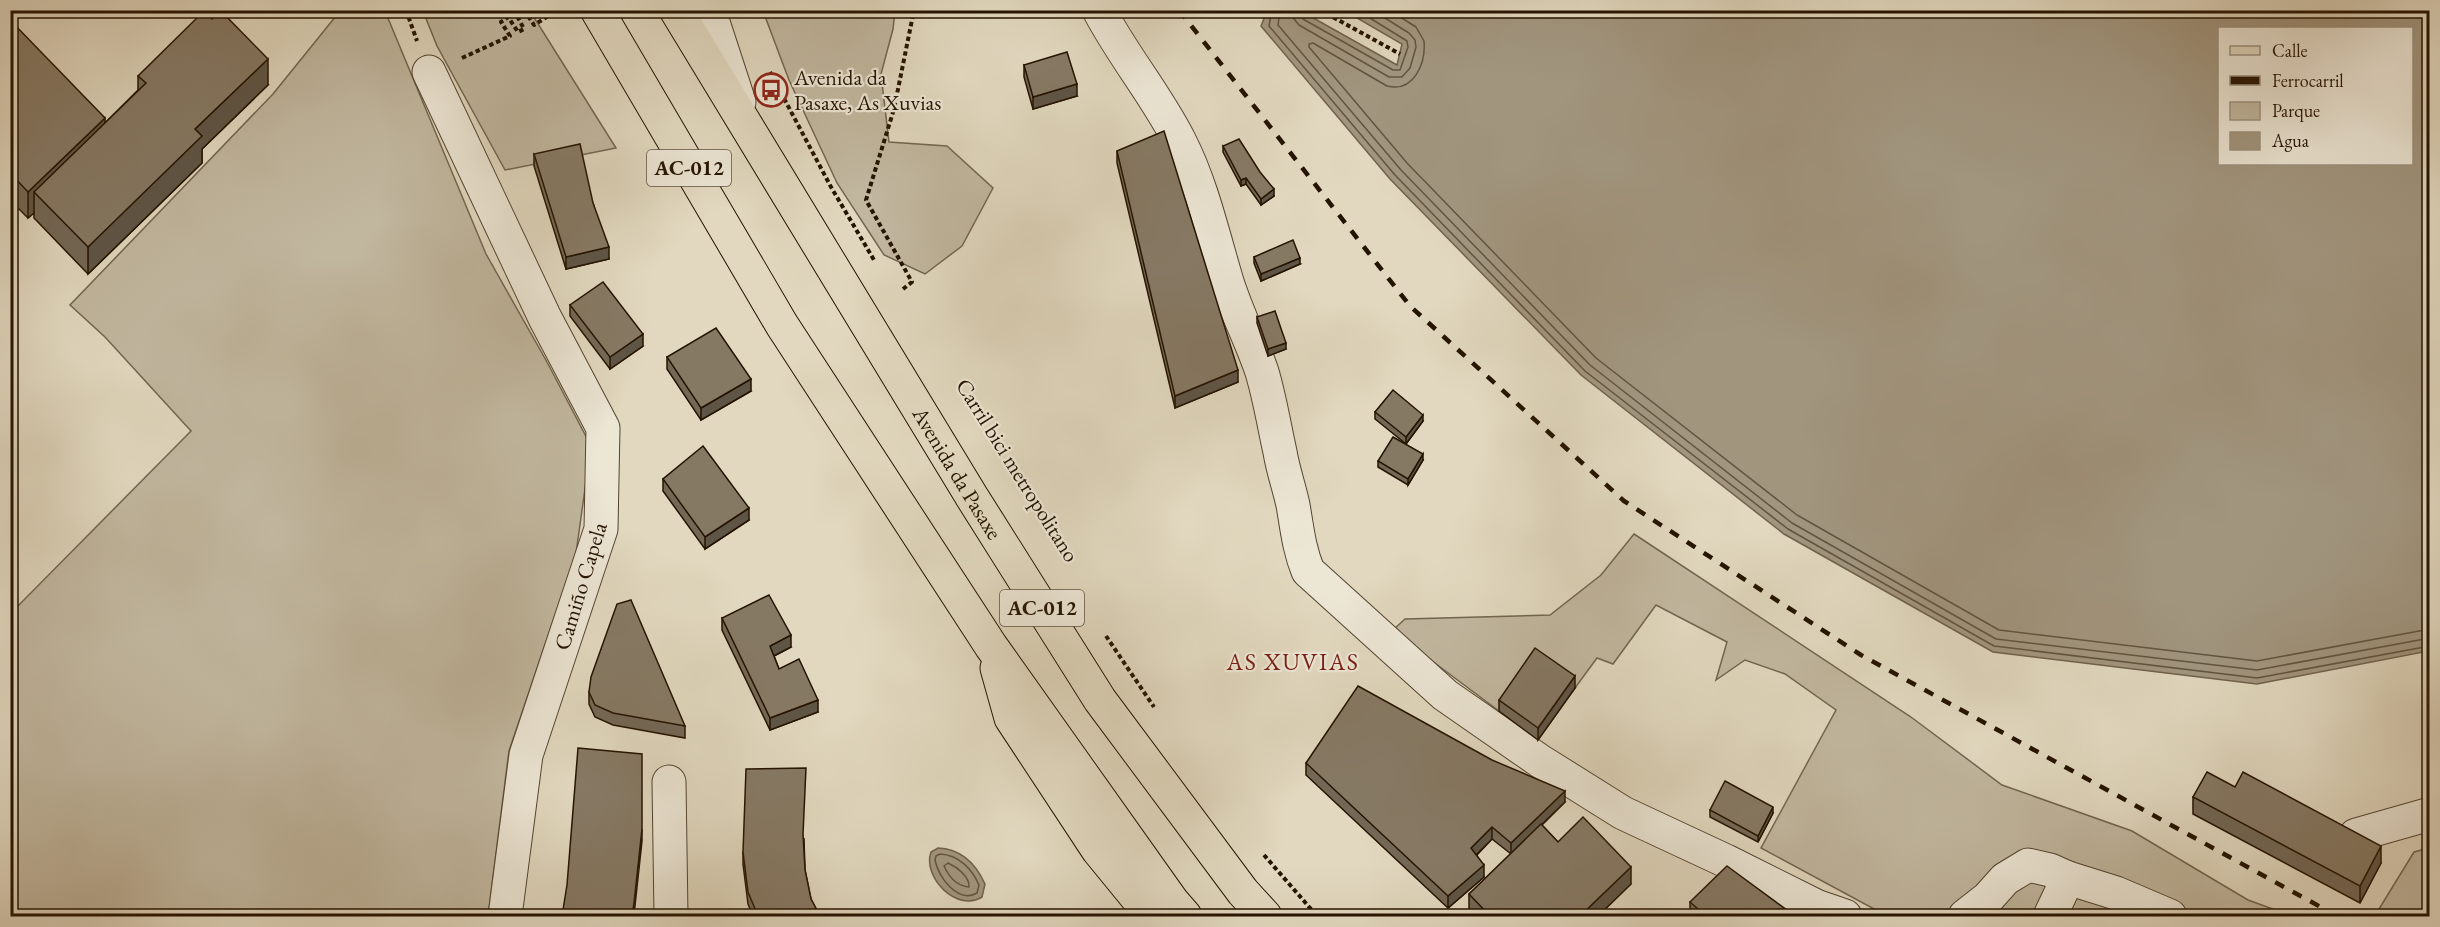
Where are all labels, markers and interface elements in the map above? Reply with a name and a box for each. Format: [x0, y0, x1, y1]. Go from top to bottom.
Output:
legend [2218, 27, 2413, 165]
text: Calle [2272, 39, 2308, 62]
place label: Avenida da Pasaxe, As Xuvias [793, 63, 941, 117]
text: Ferrocarril [2272, 69, 2344, 92]
bus stop icon: Avenida da Pasaxe, As Xuvias [753, 72, 789, 108]
text: Parque [2272, 99, 2320, 122]
text: Agua [2271, 129, 2310, 152]
road number: AC-012 [647, 150, 731, 186]
street label: Carril bici metropolitano [949, 373, 1086, 568]
street label: Avenida da Pasaxe [905, 401, 1009, 545]
street label: Camiño Capela [547, 518, 614, 654]
road number: AC-012 [1000, 590, 1084, 626]
district label: AS XUVIAS [1226, 646, 1359, 677]

